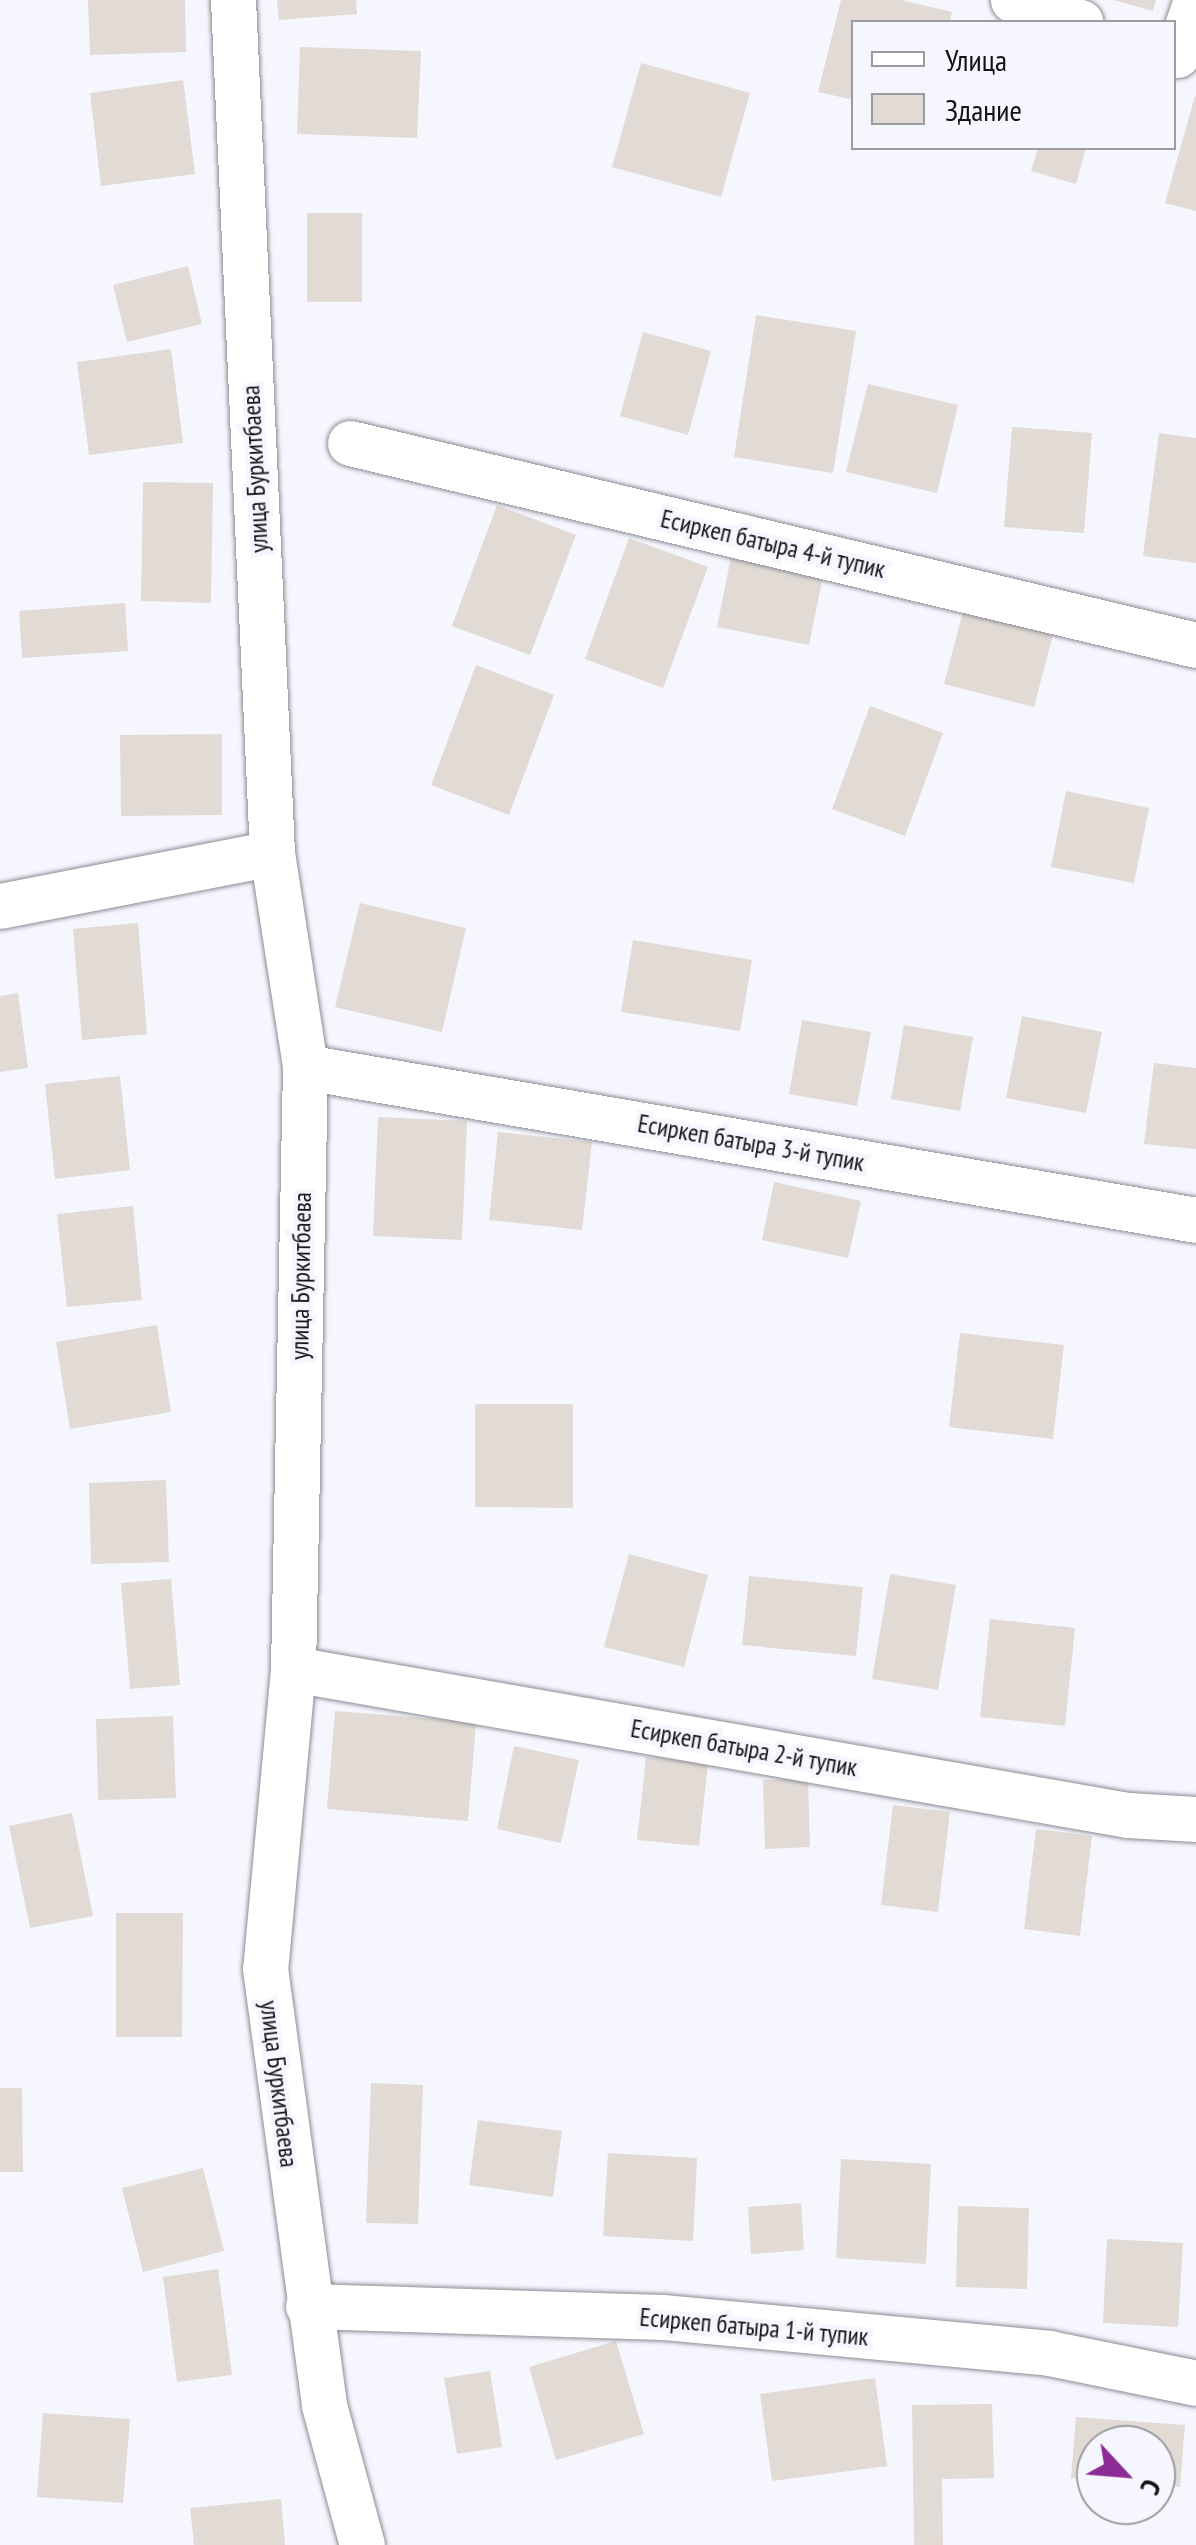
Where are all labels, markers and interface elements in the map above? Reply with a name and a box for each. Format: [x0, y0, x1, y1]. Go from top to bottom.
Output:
legend [851, 20, 1176, 150]
text: Улица [945, 40, 1007, 79]
text: Здание [945, 90, 1022, 129]
street label: улица Буркитбаева [236, 384, 274, 554]
street label: Есиркеп батыра 4-й тупик [658, 504, 888, 584]
street label: Есиркеп батыра 3-й тупик [635, 1108, 867, 1178]
street label: улица Буркитбаева [285, 1192, 317, 1360]
street label: Есиркеп батыра 2-й тупик [628, 1713, 860, 1783]
street label: улица Буркитбаева [254, 1999, 304, 2169]
street label: Есиркеп батыра 1-й тупик [638, 2302, 870, 2352]
north arrow [1076, 2425, 1176, 2525]
text: С [1132, 2474, 1171, 2501]

